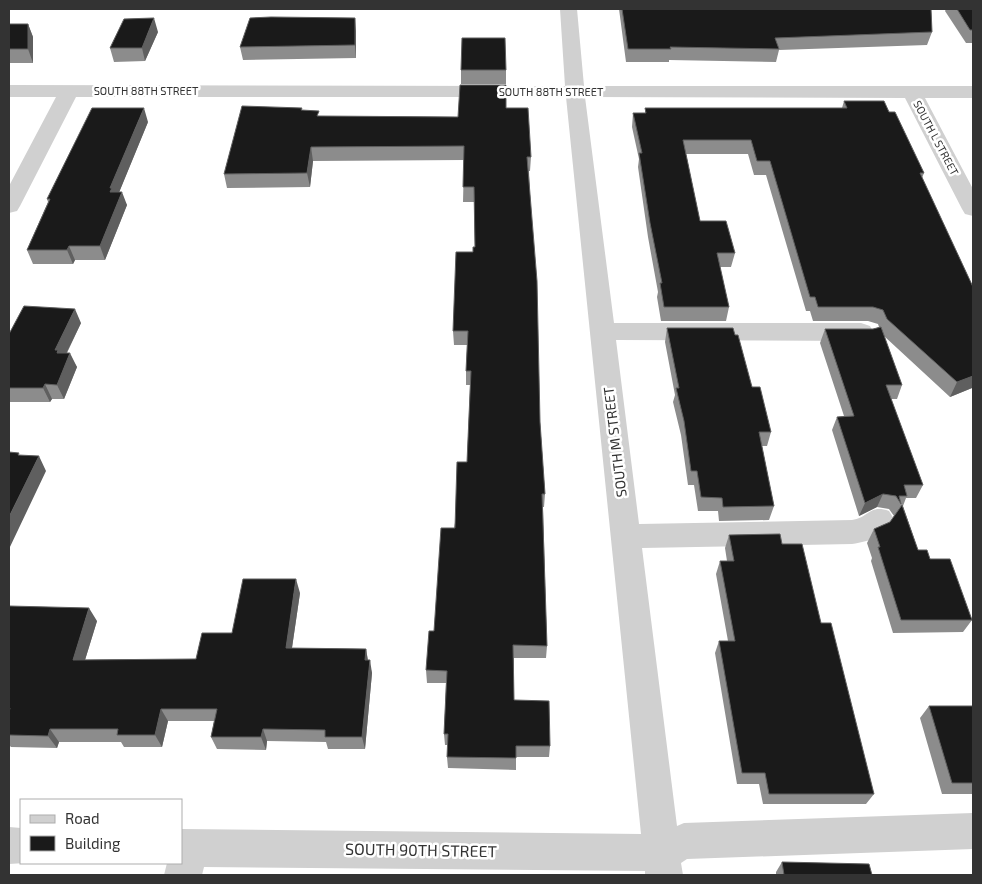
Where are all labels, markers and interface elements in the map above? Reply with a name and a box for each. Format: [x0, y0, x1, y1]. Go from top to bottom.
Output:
street label: SOUTH 88TH STREET [94, 84, 199, 97]
street label: SOUTH 88TH STREET [499, 85, 604, 98]
street label: SOUTH L STREET [911, 98, 962, 178]
street label: SOUTH M STREET [599, 386, 630, 498]
legend [20, 799, 182, 864]
text: Road [65, 809, 100, 827]
text: Building [65, 834, 121, 852]
street label: SOUTH 90TH STREET [345, 839, 497, 860]

